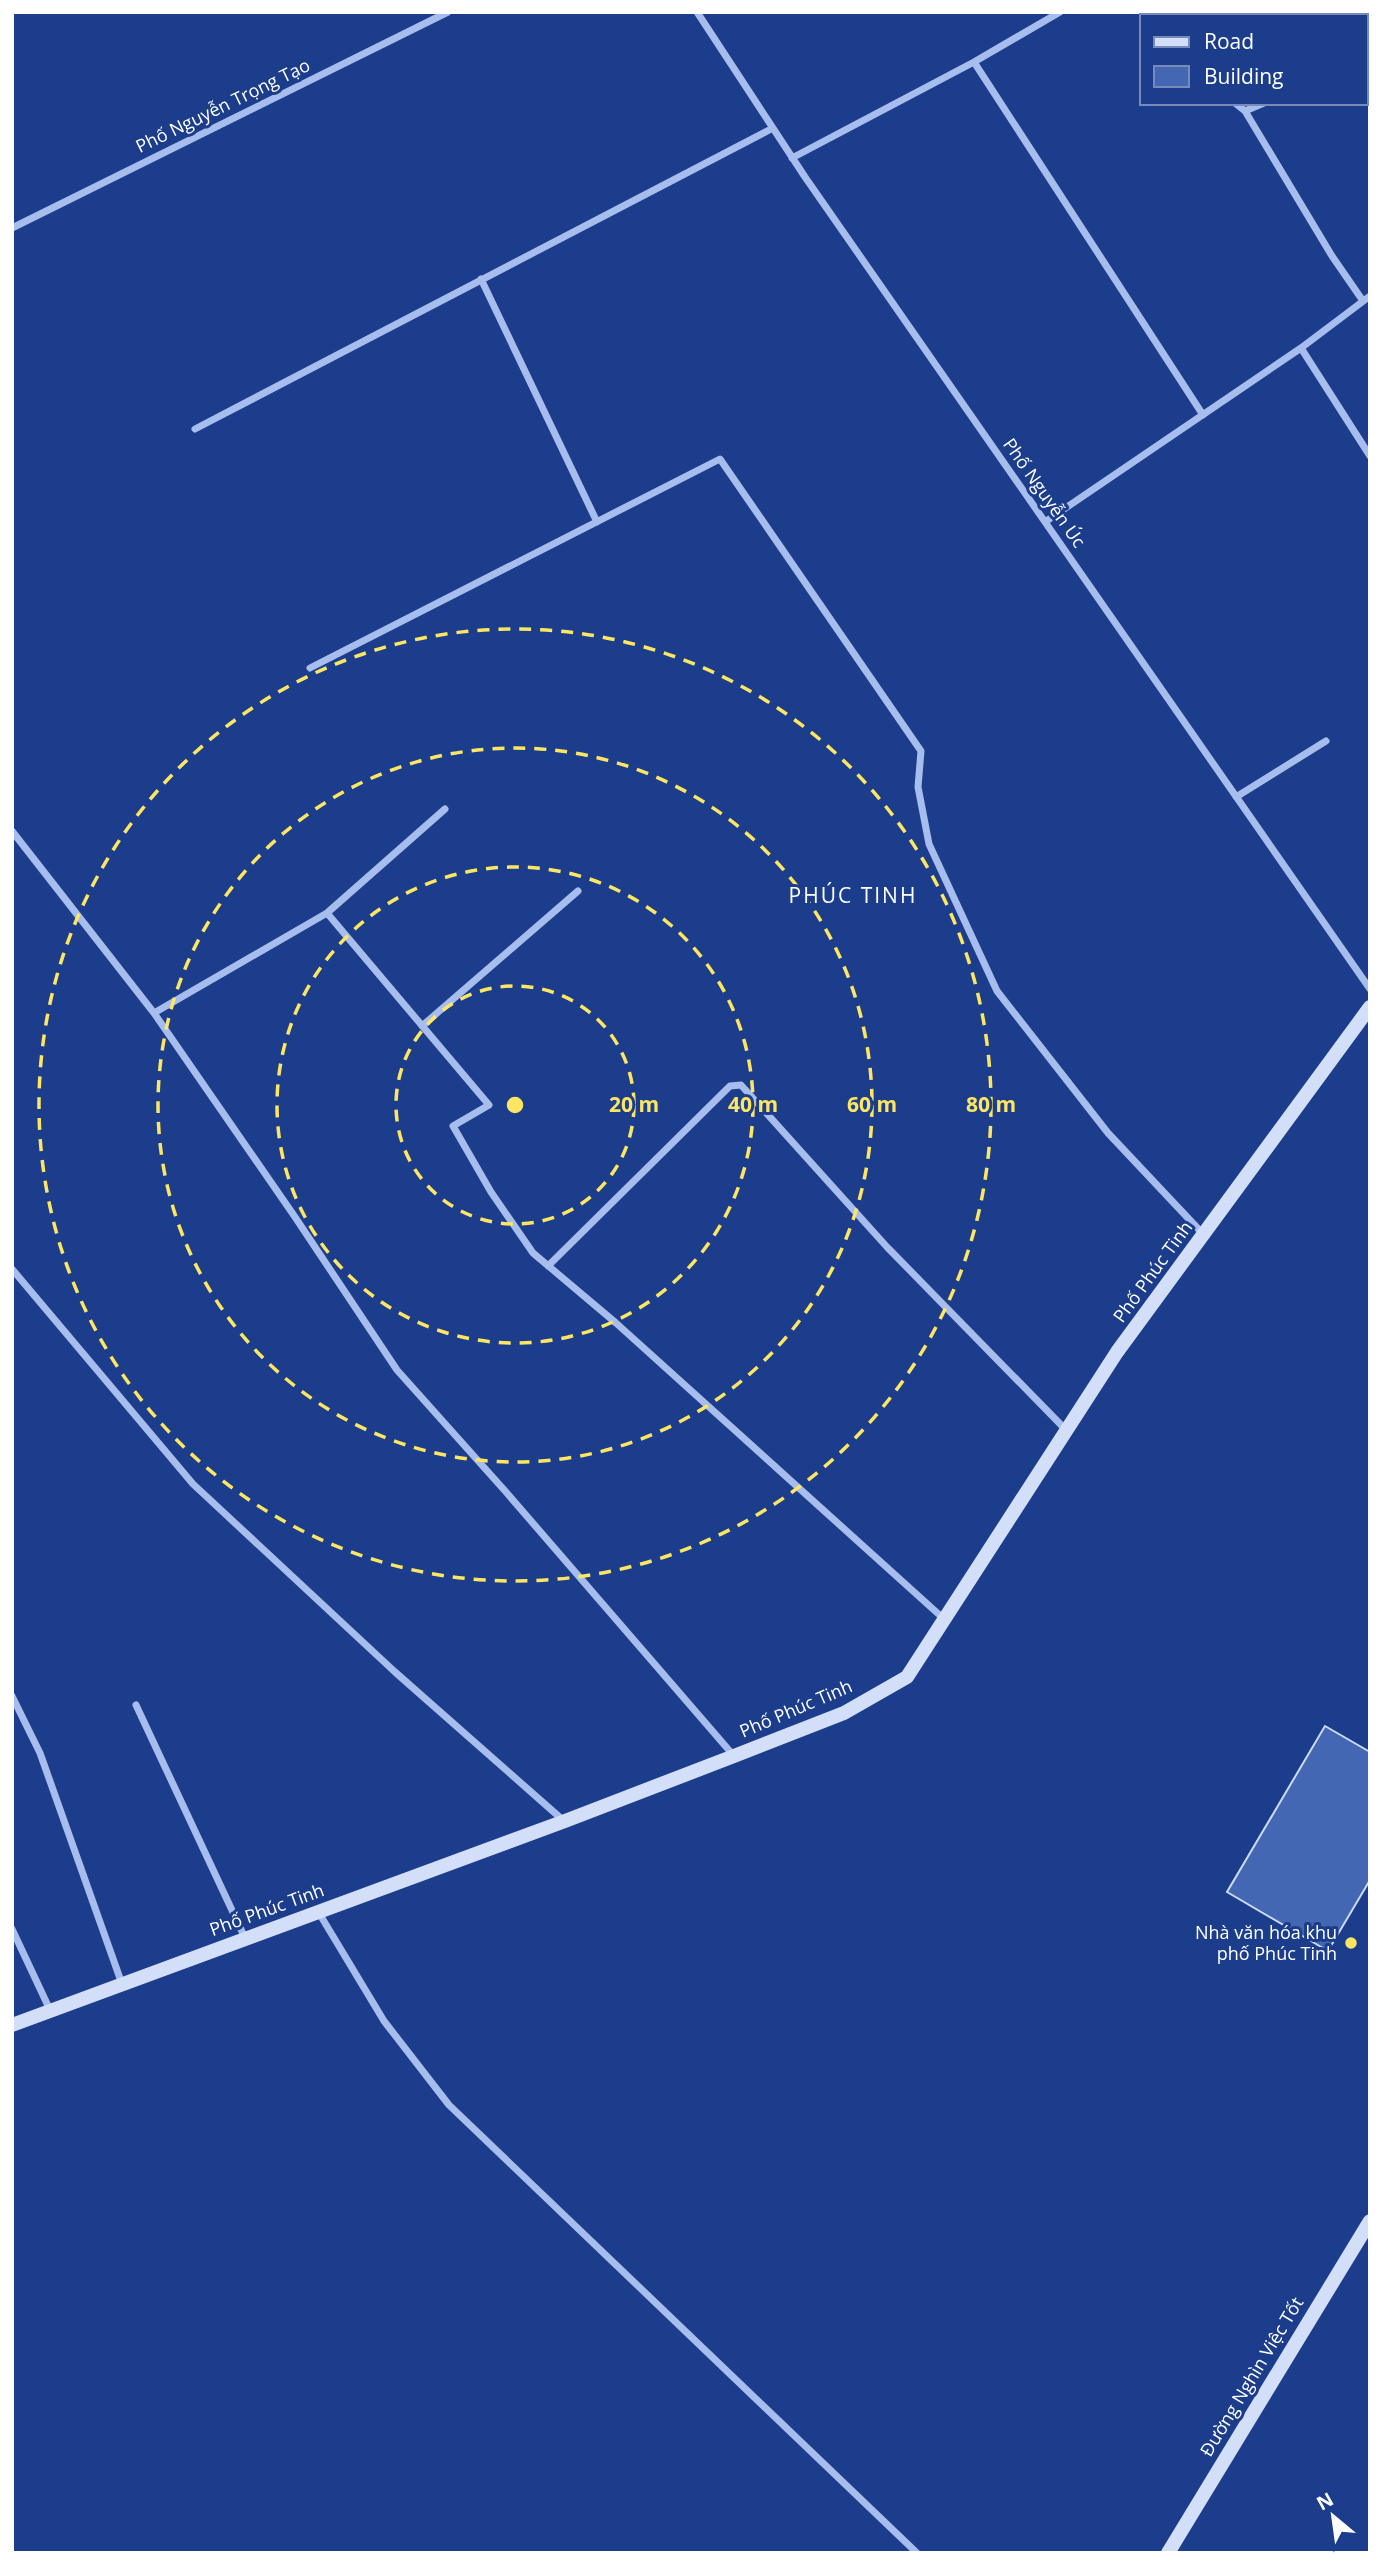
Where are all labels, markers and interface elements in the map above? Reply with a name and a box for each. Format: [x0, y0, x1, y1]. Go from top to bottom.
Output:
legend [1140, 14, 1368, 105]
text: Road [1204, 27, 1254, 55]
street label: Phố Nguyễn Trọng Tạo [132, 52, 314, 158]
text: Building [1204, 62, 1283, 90]
street label: Phố Nguyễn Úc [998, 433, 1092, 552]
district label: PHÚC TINH [789, 881, 917, 909]
text: 20 m [609, 1090, 659, 1118]
text: 40 m [728, 1090, 778, 1118]
text: 60 m [847, 1090, 897, 1118]
text: 80 m [966, 1090, 1016, 1118]
centre of rings [503, 1093, 527, 1117]
street label: Phố Phúc Tinh [1107, 1216, 1197, 1327]
street label: Phố Phúc Tinh [736, 1674, 856, 1743]
street label: Phố Phúc Tinh [206, 1877, 327, 1941]
place label: Nhà văn hóa khu phố Phúc Tinh [1195, 1920, 1337, 1965]
marker: Nhà văn hóa khu phố Phúc Tinh [1343, 1935, 1359, 1951]
street label: Đường Nghìn Việc Tốt [1194, 2292, 1308, 2461]
north arrow [1298, 2481, 1368, 2551]
text: N [1312, 2486, 1338, 2516]

